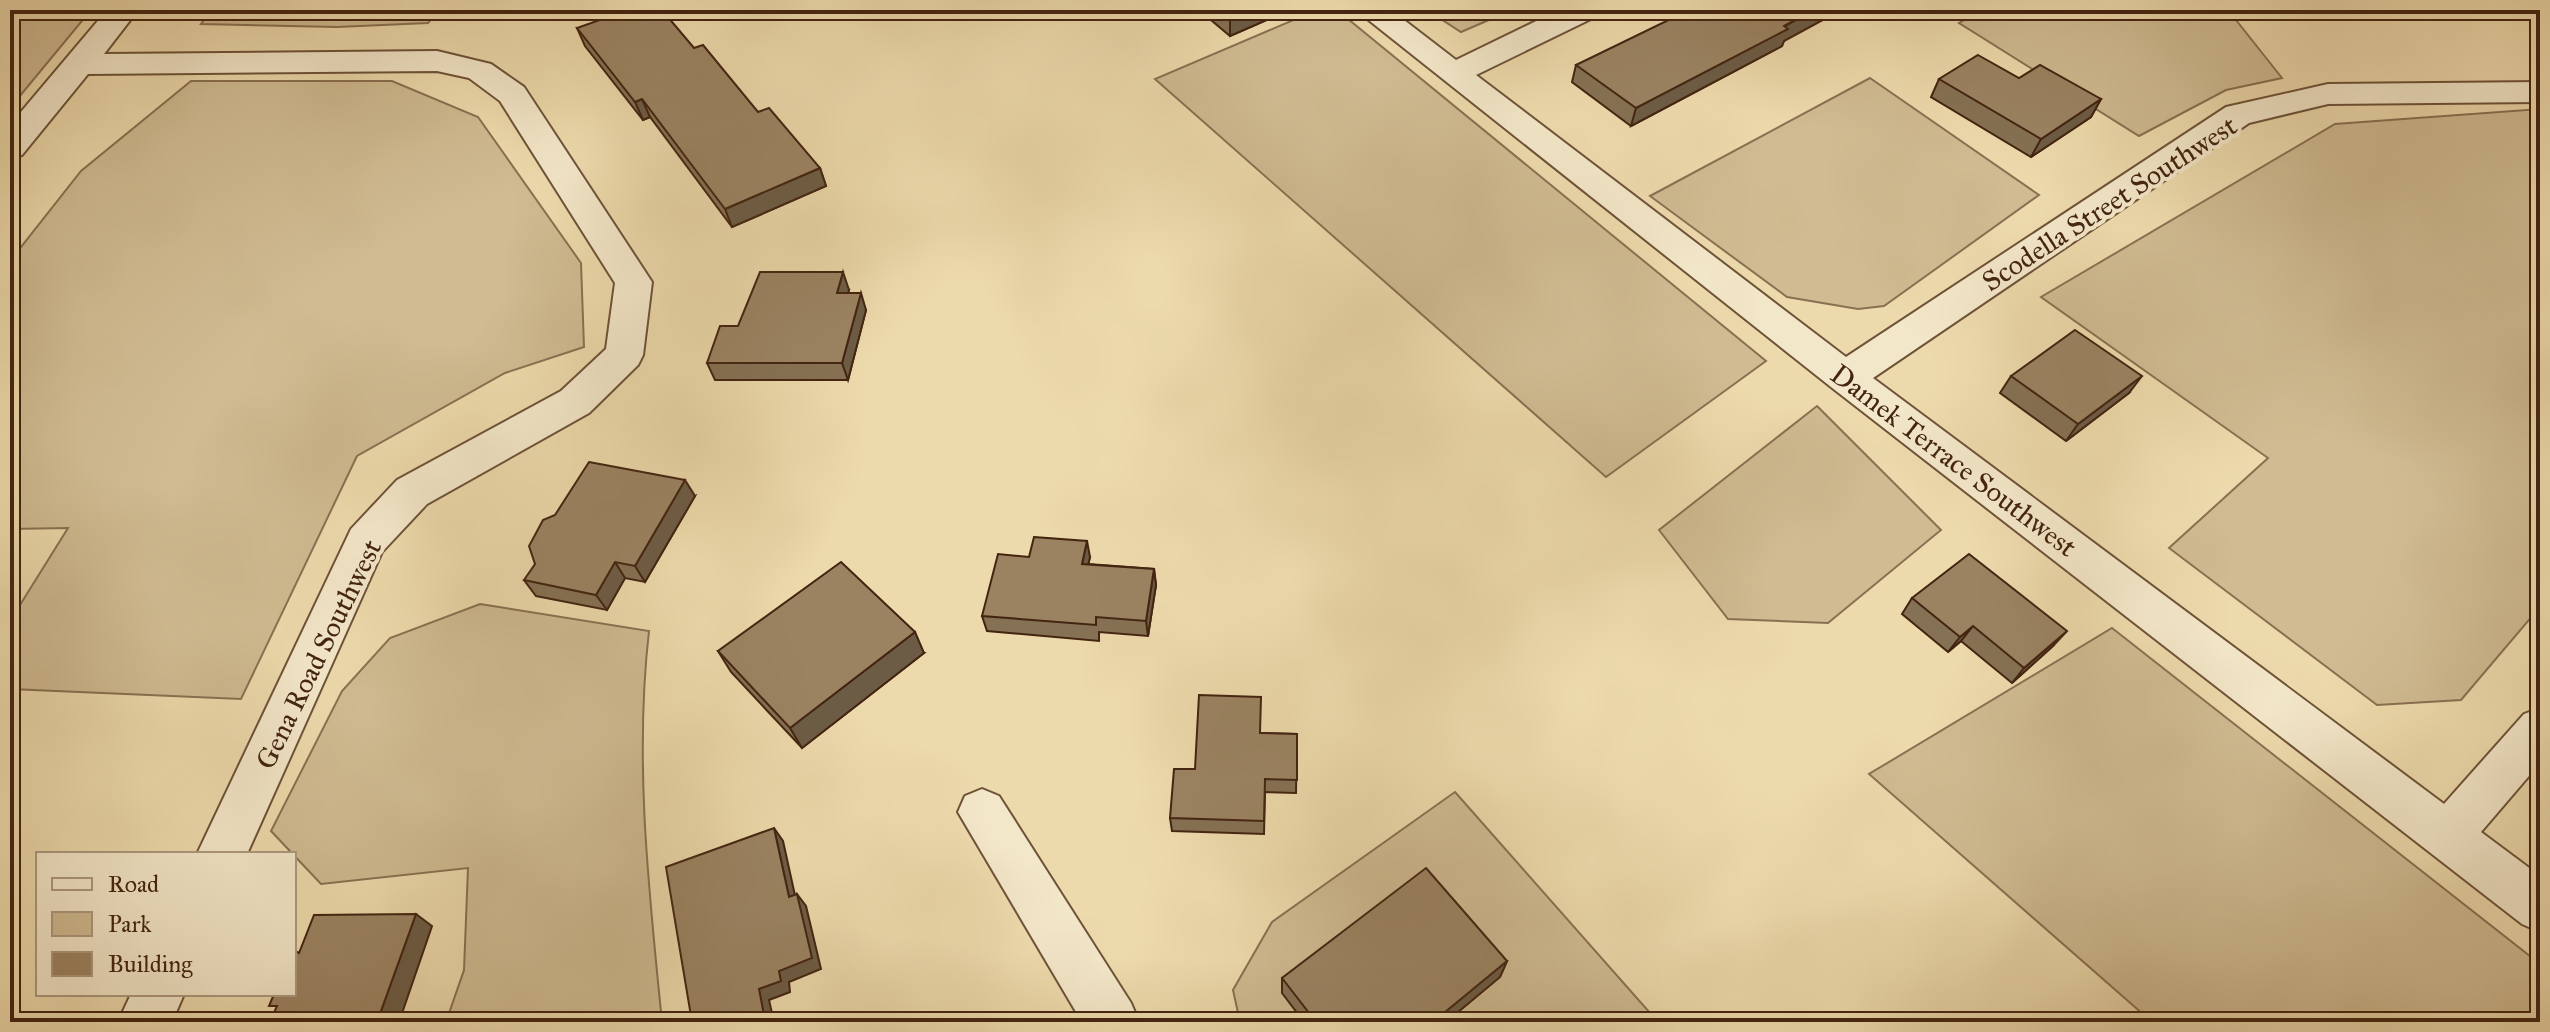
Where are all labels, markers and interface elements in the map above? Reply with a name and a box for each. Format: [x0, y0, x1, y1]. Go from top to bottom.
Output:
street label: Scodella Street Southwest [1975, 108, 2243, 299]
street label: Damek Terrace Southwest [1824, 356, 2084, 564]
street label: Gena Road Southwest [248, 534, 389, 775]
legend [36, 852, 296, 996]
text: Road [108, 869, 159, 899]
text: Park [108, 909, 152, 939]
text: Building [108, 949, 193, 979]

